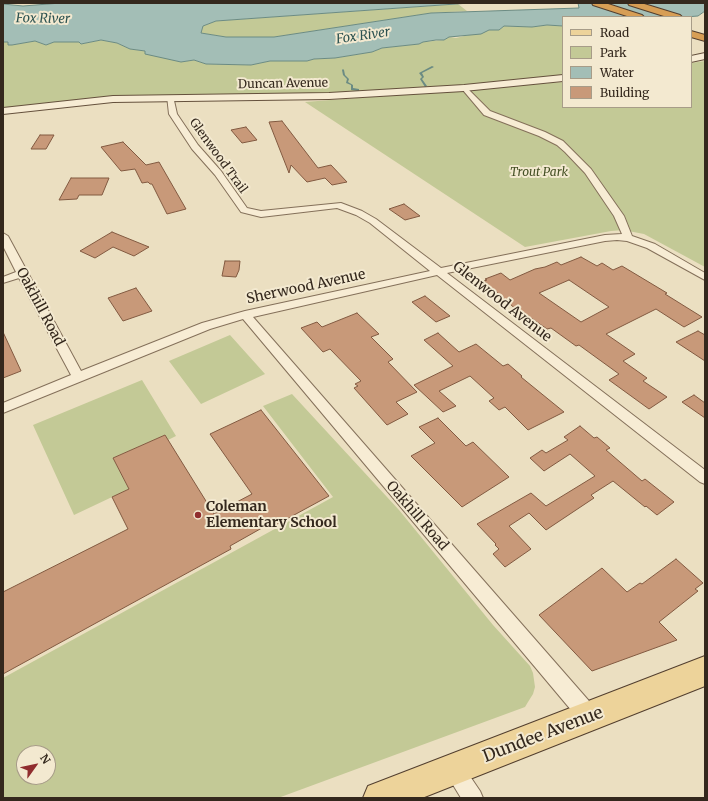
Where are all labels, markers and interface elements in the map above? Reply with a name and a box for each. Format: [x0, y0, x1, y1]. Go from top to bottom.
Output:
water label: Fox River [16, 11, 70, 27]
legend [562, 16, 692, 108]
water label: Fox River [335, 25, 391, 47]
text: Road [600, 25, 629, 40]
text: Park [600, 45, 627, 60]
text: Water [600, 65, 634, 80]
street label: Duncan Avenue [238, 76, 328, 92]
text: Building [600, 85, 649, 100]
street label: Glenwood Trail [186, 116, 250, 196]
park label: Trout Park [510, 166, 568, 180]
street label: Glenwood Avenue [449, 258, 555, 346]
street label: Oakhill Road [12, 265, 68, 349]
street label: Sherwood Avenue [245, 266, 367, 308]
street label: Oakhill Road [382, 478, 452, 554]
place label: Coleman Elementary School [206, 499, 337, 532]
marker: Coleman Elementary School [193, 510, 203, 520]
street label: Dundee Avenue [480, 703, 606, 767]
north arrow [16, 745, 56, 785]
text: N [37, 752, 53, 766]

